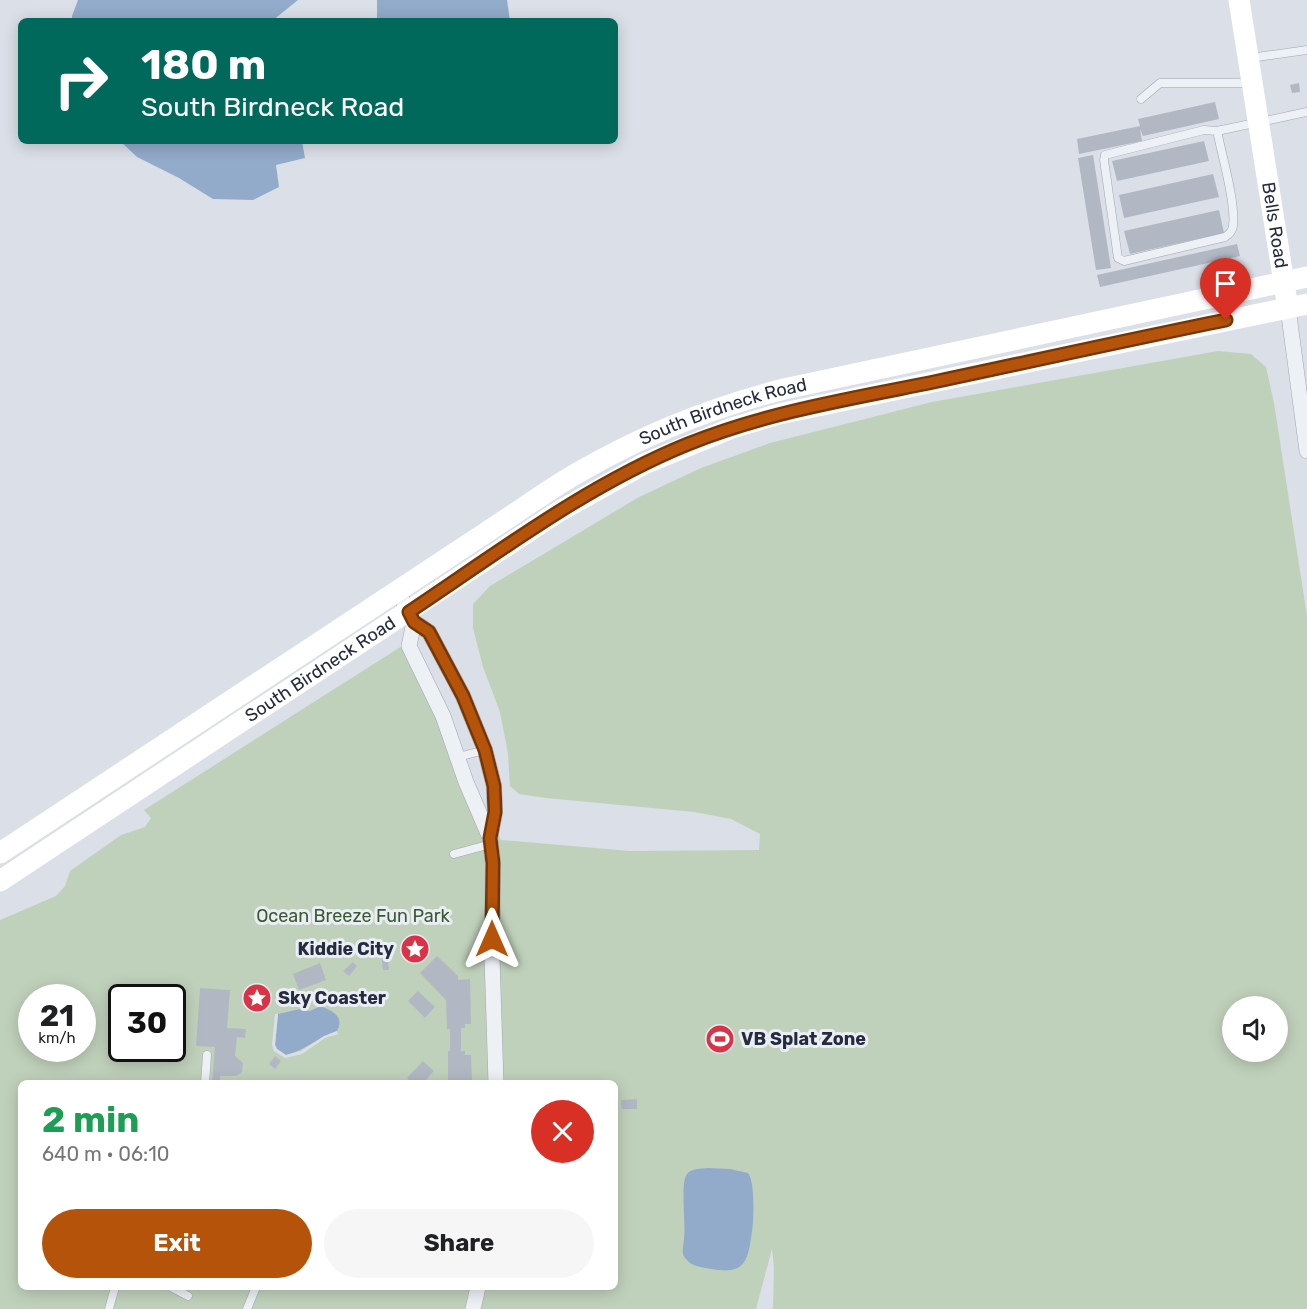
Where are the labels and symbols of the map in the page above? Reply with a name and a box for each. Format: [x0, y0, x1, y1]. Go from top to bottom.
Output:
street label: Bells Road [1257, 180, 1292, 270]
pin [1200, 258, 1251, 320]
street label: South Birdneck Road [636, 373, 809, 450]
street label: South Birdneck Road [241, 612, 400, 727]
park label: Ocean Breeze Fun Park [256, 905, 451, 927]
position arrow [460, 907, 524, 971]
place icon: Kiddie City [399, 933, 431, 965]
place label: Kiddie City [298, 938, 394, 960]
place icon: Sky Coaster [241, 982, 273, 1014]
speed limit sign: 30 [108, 984, 186, 1062]
place label: Sky Coaster [278, 987, 386, 1009]
sports icon: VB Splat Zone [704, 1023, 736, 1055]
place label: VB Splat Zone [741, 1028, 866, 1050]

